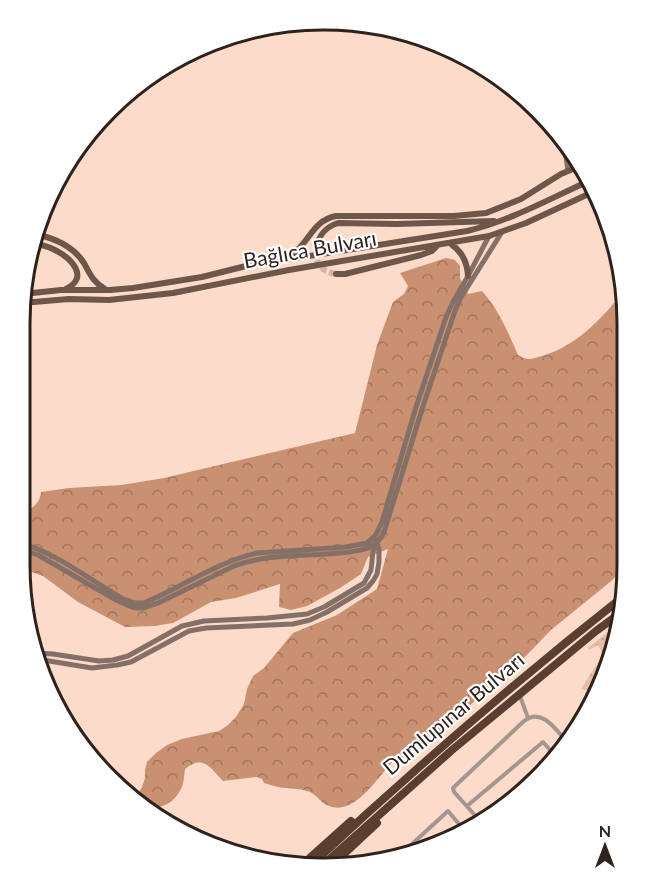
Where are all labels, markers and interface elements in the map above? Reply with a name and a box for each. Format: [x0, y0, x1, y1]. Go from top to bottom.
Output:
street label: Bağlıca Bulvarı [241, 225, 378, 272]
street label: Dumlupınar Bulvarı [377, 646, 529, 779]
north arrow [575, 816, 635, 876]
text: N [599, 821, 611, 840]

